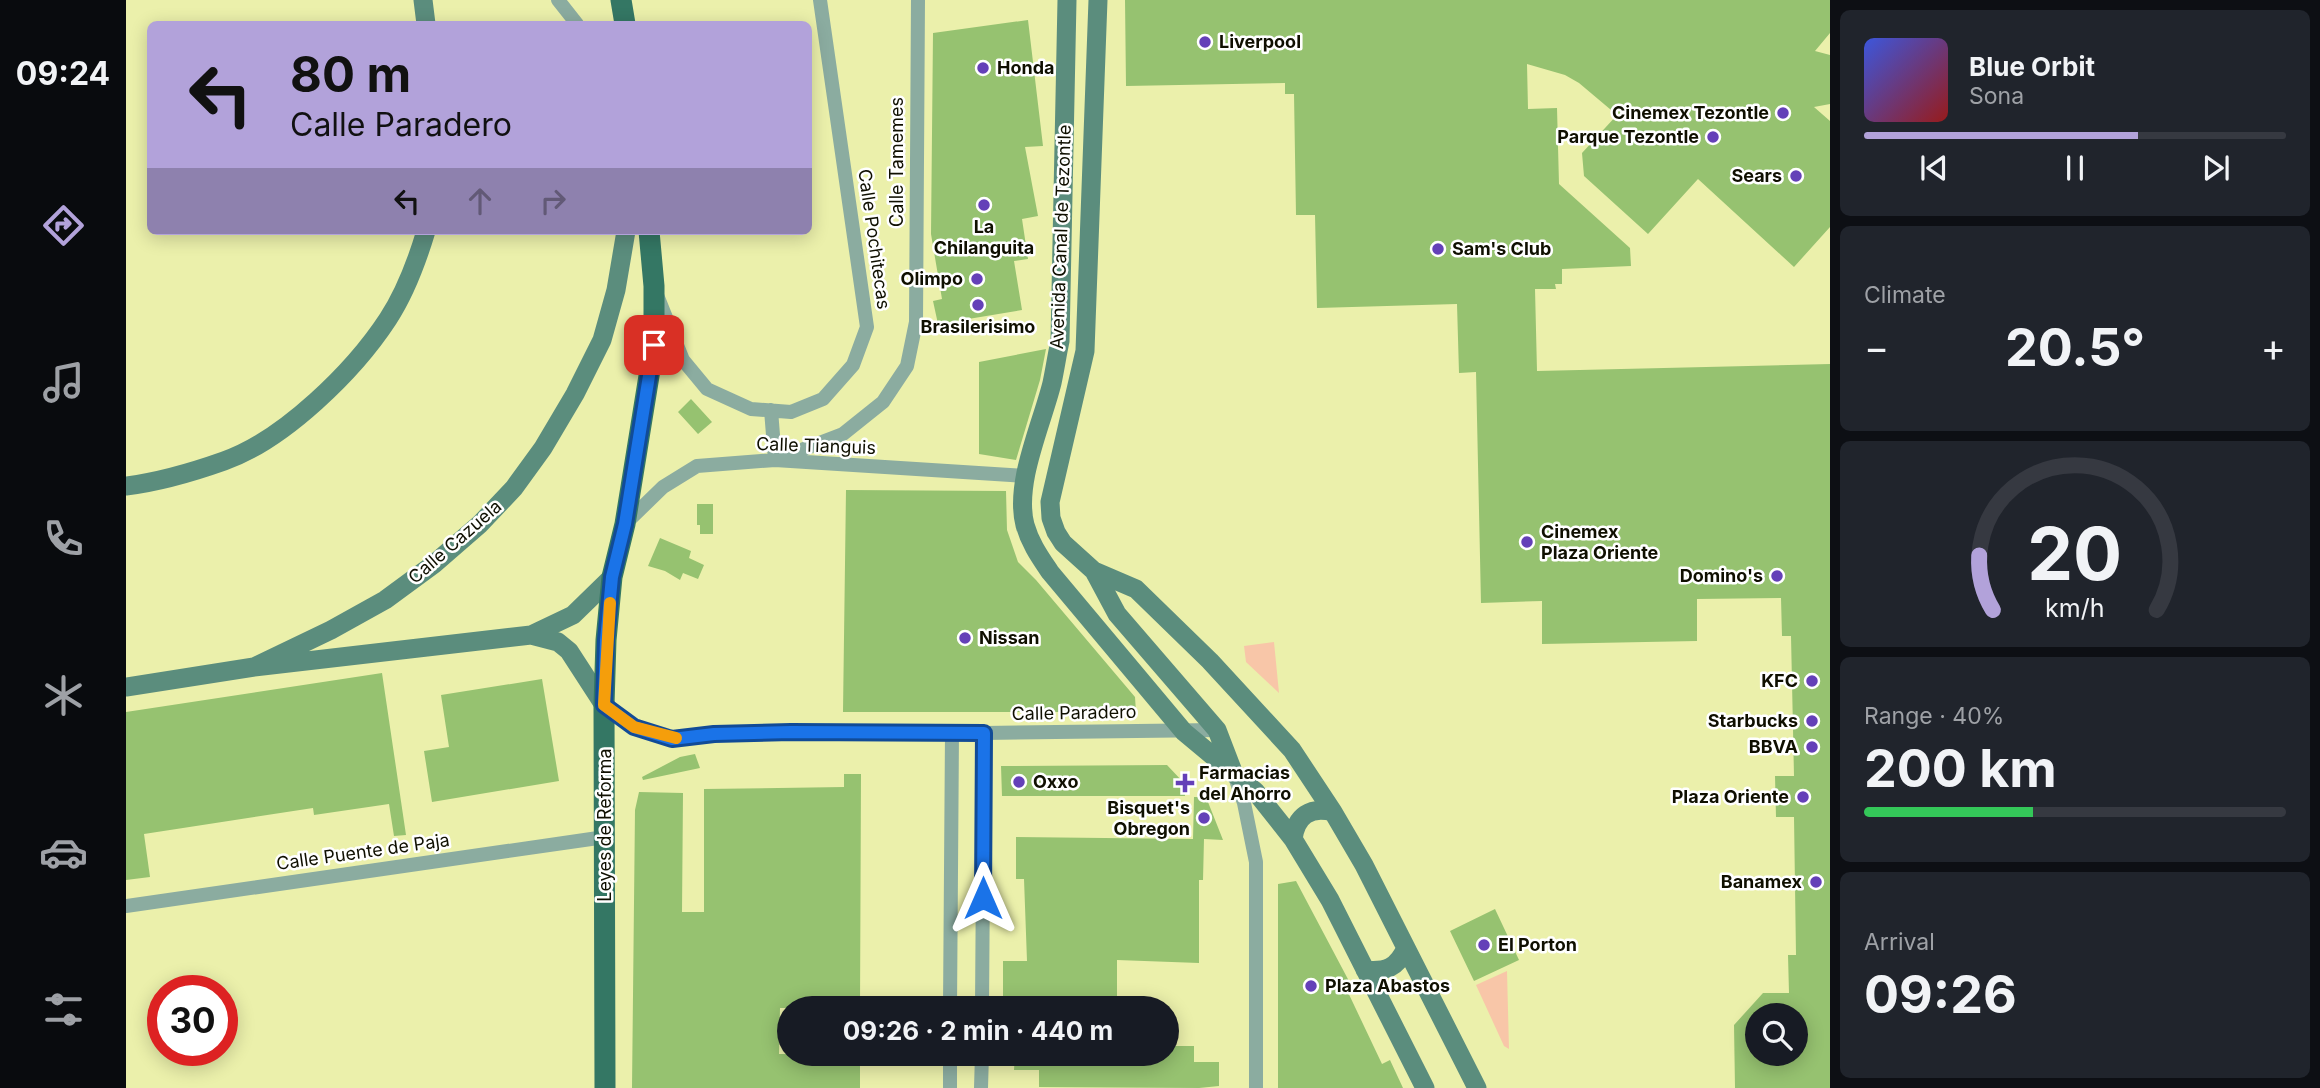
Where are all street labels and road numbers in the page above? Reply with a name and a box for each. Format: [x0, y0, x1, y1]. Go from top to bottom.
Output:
street label: Calle Tamemes [886, 97, 907, 227]
street label: Avenida Canal de Tezontle [1046, 124, 1075, 350]
street label: Calle Pochitecas [854, 168, 895, 310]
street label: Calle Tianguis [756, 433, 876, 458]
street label: Calle Cazuela [404, 496, 505, 588]
street label: Calle Paradero [1011, 701, 1137, 724]
street label: Leyes de Reforma [594, 748, 615, 902]
street label: Calle Puente de Paja [275, 829, 451, 874]

